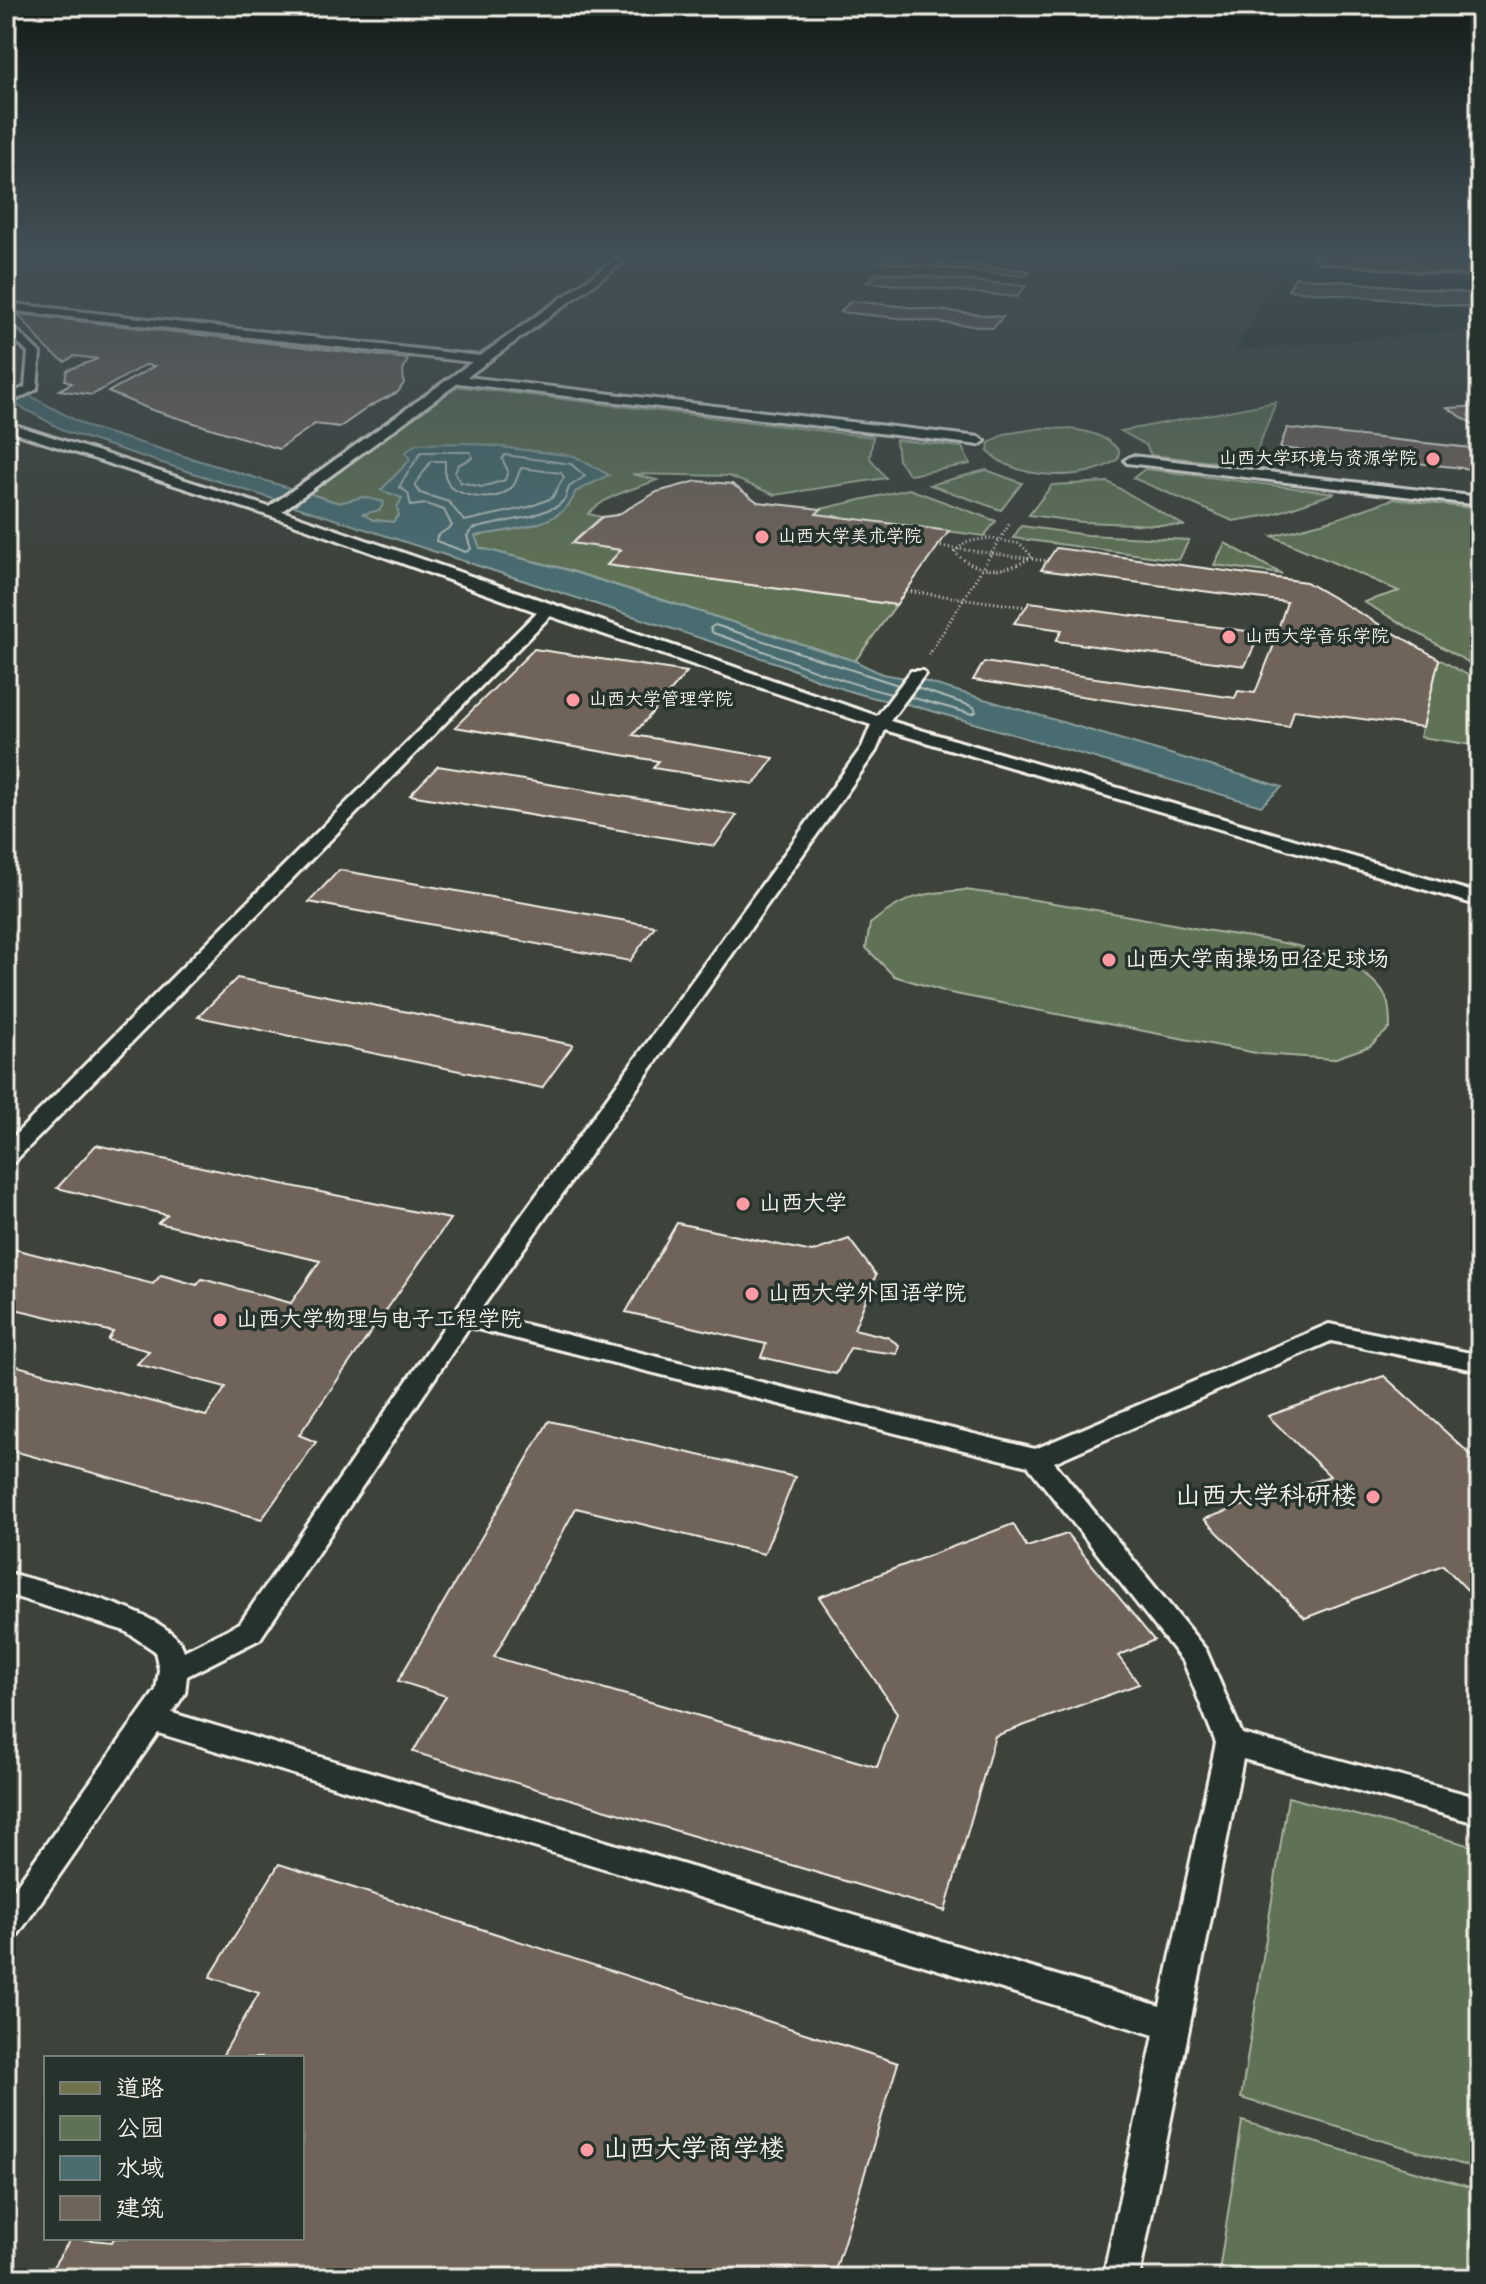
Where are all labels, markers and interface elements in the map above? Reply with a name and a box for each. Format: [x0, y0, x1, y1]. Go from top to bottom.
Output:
place label: 山西大学环境与资源学院 [1219, 445, 1417, 474]
marker: 山西大学环境与资源学院 [1424, 450, 1442, 468]
place label: 山西大学美术学院 [778, 523, 922, 552]
marker: 山西大学美术学院 [753, 528, 771, 546]
place label: 山西大学音乐学院 [1245, 623, 1389, 652]
marker: 山西大学音乐学院 [1220, 628, 1238, 646]
place label: 山西大学管理学院 [589, 686, 733, 715]
marker: 山西大学管理学院 [564, 691, 582, 709]
place label: 山西大学南操场田径足球场 [1125, 943, 1389, 978]
marker: 山西大学南操场田径足球场 [1100, 951, 1118, 969]
place label: 山西大学 [759, 1187, 847, 1222]
marker: 山西大学 [734, 1195, 752, 1213]
place label: 山西大学外国语学院 [768, 1277, 966, 1312]
marker: 山西大学外国语学院 [743, 1285, 761, 1303]
place label: 山西大学物理与电子工程学院 [236, 1303, 522, 1338]
marker: 山西大学物理与电子工程学院 [211, 1311, 229, 1329]
place label: 山西大学科研楼 [1175, 1476, 1357, 1518]
marker: 山西大学科研楼 [1364, 1488, 1382, 1506]
legend [44, 2056, 304, 2240]
text: 道路 [116, 2070, 164, 2109]
text: 公园 [116, 2110, 164, 2149]
place label: 山西大学商学楼 [603, 2129, 785, 2171]
marker: 山西大学商学楼 [578, 2141, 596, 2159]
text: 水域 [116, 2150, 164, 2189]
text: 建筑 [116, 2190, 164, 2229]

